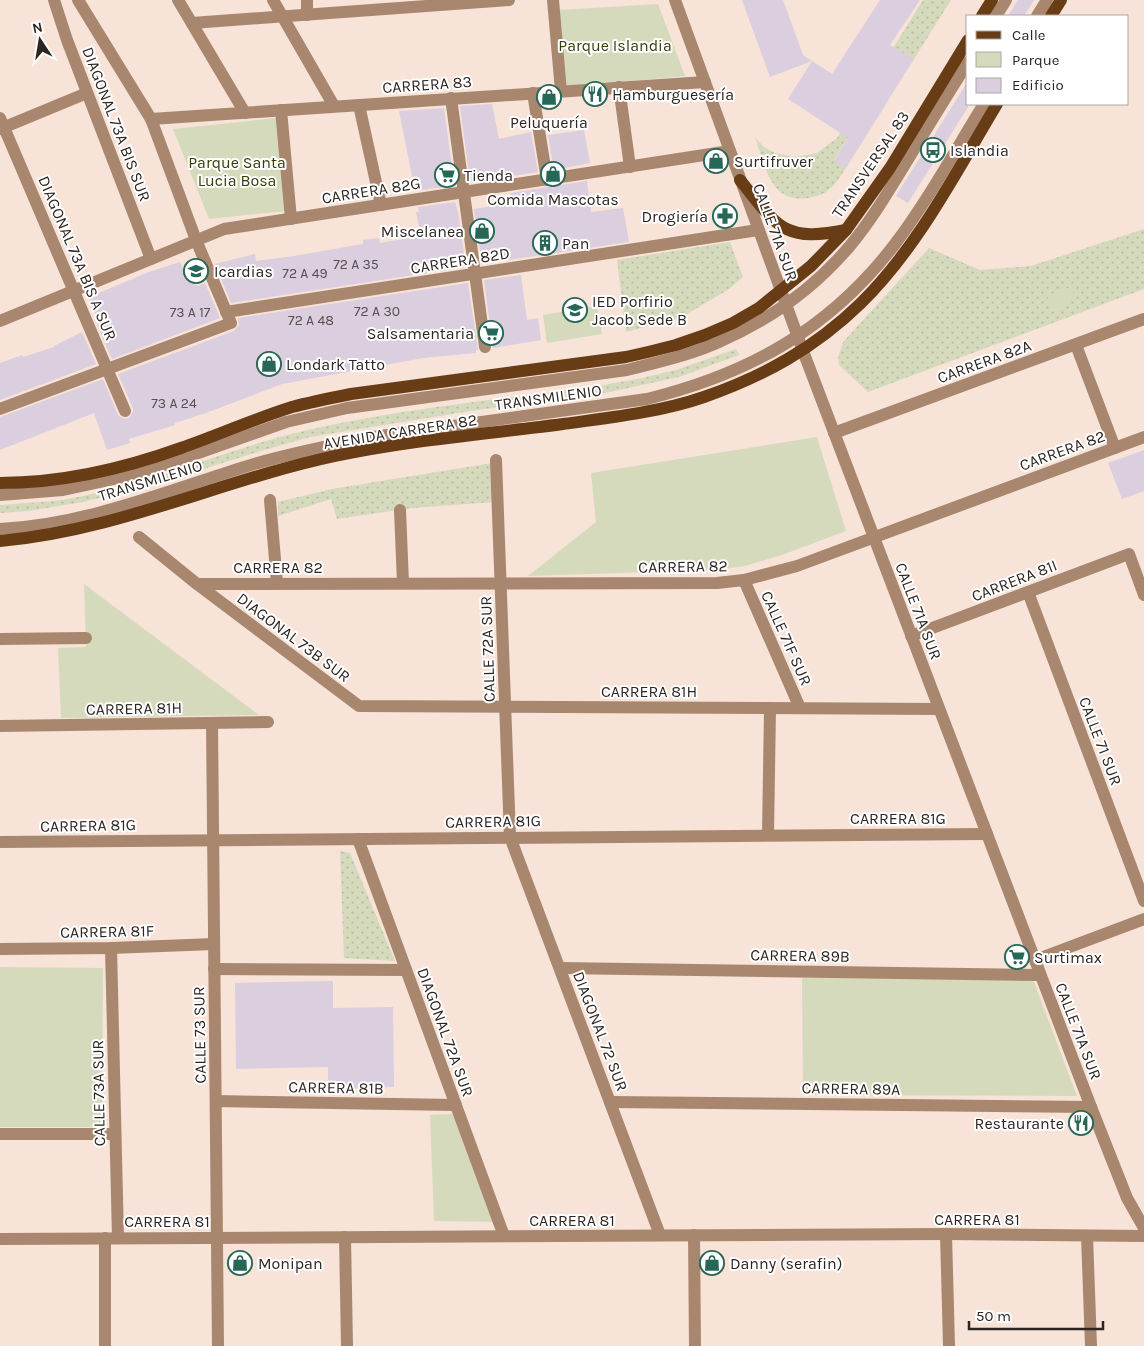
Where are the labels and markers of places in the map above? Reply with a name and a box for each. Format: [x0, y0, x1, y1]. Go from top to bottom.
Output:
restaurant icon: Hamburguesería [582, 81, 608, 107]
shop icon: Peluquería [536, 84, 562, 110]
place label: Hamburguesería [612, 85, 734, 104]
place label: Peluquería [510, 113, 588, 132]
bus stop icon: Islandia [920, 137, 946, 163]
place label: Islandia [950, 141, 1009, 160]
shop icon: Surtifruver [703, 148, 729, 174]
place label: Surtifruver [734, 152, 813, 171]
shop icon: Comida Mascotas [540, 161, 566, 187]
supermarket icon: Tienda [434, 162, 460, 188]
place label: Tienda [464, 166, 513, 185]
place label: Comida Mascotas [487, 190, 619, 209]
pharmacy icon: Drogiería [712, 203, 738, 229]
place label: Drogiería [642, 207, 708, 226]
shop icon: Miscelanea [469, 218, 495, 244]
place label: Miscelanea [381, 222, 464, 241]
building icon: Pan [532, 230, 558, 256]
place label: Pan [562, 234, 589, 253]
school or university icon: Icardias [183, 258, 209, 284]
place label: Icardias [214, 262, 273, 281]
place label: IED Porfirio Jacob Sede B [592, 292, 687, 329]
school or university icon: IED Porfirio Jacob Sede B [562, 297, 588, 323]
supermarket icon: Salsamentaria [478, 320, 504, 346]
place label: Salsamentaria [367, 324, 474, 343]
shop icon: Londark Tatto [256, 351, 282, 377]
place label: Londark Tatto [286, 355, 385, 374]
supermarket icon: Surtimax [1004, 944, 1030, 970]
place label: Surtimax [1034, 948, 1102, 967]
restaurant icon: Restaurante [1068, 1110, 1094, 1136]
place label: Restaurante [975, 1114, 1064, 1133]
shop icon: Monipan [227, 1250, 253, 1276]
shop icon: Danny (serafin) [699, 1250, 725, 1276]
place label: Monipan [258, 1254, 323, 1273]
place label: Danny (serafin) [730, 1254, 842, 1273]

